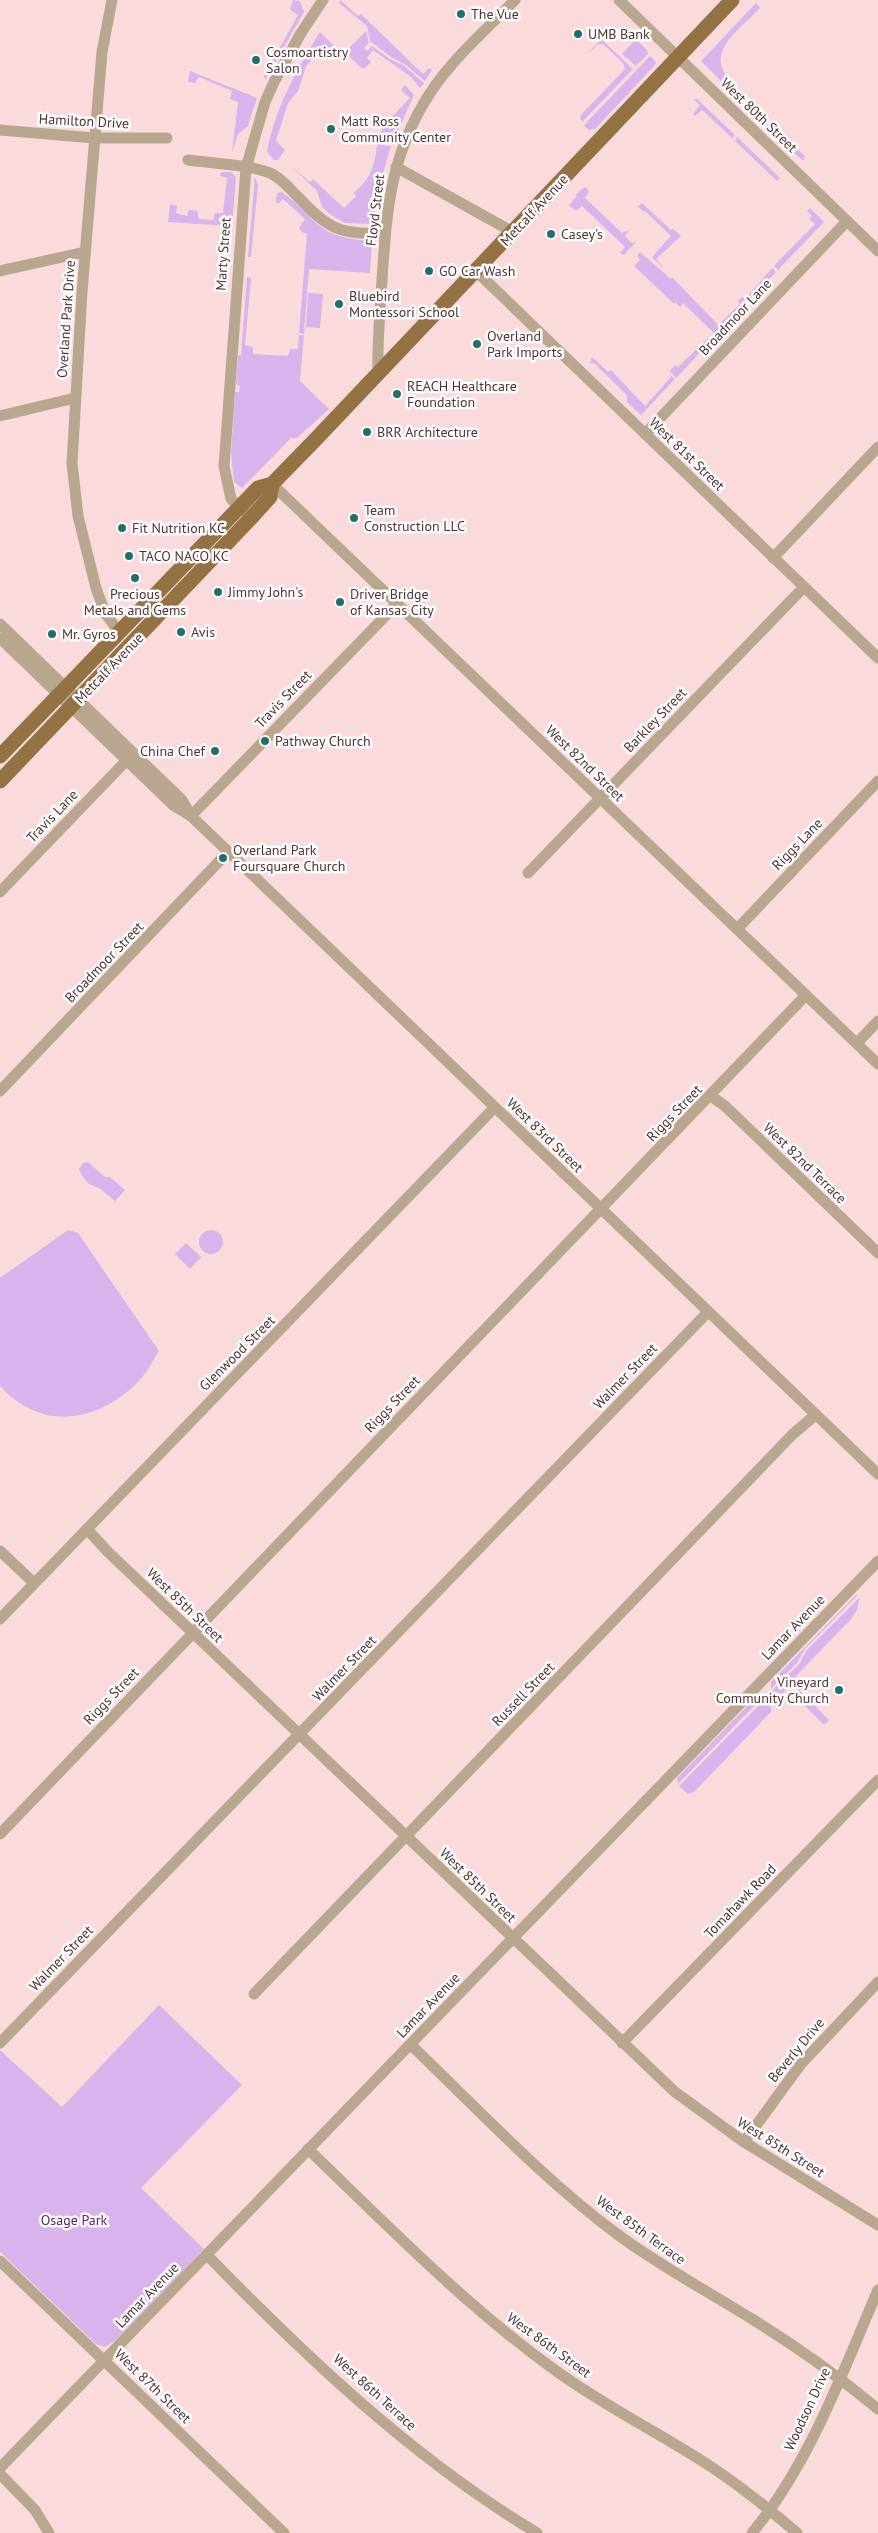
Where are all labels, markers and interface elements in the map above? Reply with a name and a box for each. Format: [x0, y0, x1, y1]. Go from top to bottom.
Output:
place label: The Vue [471, 5, 519, 23]
marker: The Vue [455, 8, 467, 20]
place label: UMB Bank [588, 25, 650, 43]
marker: UMB Bank [572, 28, 584, 40]
place label: Cosmoartistry Salon [266, 43, 349, 77]
marker: Cosmoartistry Salon [250, 54, 262, 66]
street label: West 80th Street [717, 74, 801, 156]
street label: Hamilton Drive [38, 110, 130, 132]
place label: Matt Ross Community Center [341, 112, 451, 146]
marker: Matt Ross Community Center [325, 123, 337, 135]
street label: Metcalf Avenue [496, 170, 572, 250]
street label: Floyd Street [362, 173, 388, 247]
street label: Marty Street [211, 216, 235, 291]
place label: Casey's [561, 225, 603, 243]
marker: Casey's [545, 228, 557, 240]
street label: Overland Park Drive [53, 259, 79, 379]
place label: GO Car Wash [439, 262, 515, 280]
marker: GO Car Wash [423, 265, 435, 277]
street label: Broadmoor Lane [695, 275, 775, 359]
place label: Bluebird Montessori School [349, 287, 459, 321]
marker: Bluebird Montessori School [333, 298, 345, 310]
place label: Overland Park Imports [487, 327, 563, 361]
marker: Overland Park Imports [471, 338, 483, 350]
place label: REACH Healthcare Foundation [407, 377, 517, 411]
marker: REACH Healthcare Foundation [391, 388, 403, 400]
street label: West 81st Street [646, 414, 729, 495]
place label: BRR Architecture [377, 423, 478, 441]
marker: BRR Architecture [361, 426, 373, 438]
place label: Team Construction LLC [364, 501, 465, 535]
marker: Team Construction LLC [348, 512, 360, 524]
place label: Fit Nutrition KC [132, 519, 225, 537]
marker: Fit Nutrition KC [116, 522, 128, 534]
place label: TACO NACO KC [139, 547, 229, 565]
marker: TACO NACO KC [123, 550, 135, 562]
marker: Precious Metals and Gems [129, 572, 141, 584]
place label: Jimmy John's [227, 583, 303, 601]
place label: Precious Metals and Gems [84, 585, 186, 619]
place label: Driver Bridge of Kansas City [350, 585, 434, 619]
marker: Jimmy John's [212, 586, 224, 598]
marker: Driver Bridge of Kansas City [334, 596, 346, 608]
place label: Avis [191, 623, 215, 641]
place label: Mr. Gyros [62, 625, 116, 643]
marker: Avis [175, 626, 187, 638]
marker: Mr. Gyros [46, 628, 58, 640]
street label: Metcalf Avenue [71, 629, 147, 707]
street label: Travis Street [251, 666, 315, 732]
street label: Barkley Street [620, 684, 690, 756]
street label: West 82nd Street [542, 721, 628, 805]
place label: Pathway Church [275, 732, 371, 750]
marker: Pathway Church [259, 735, 271, 747]
place label: China Chef [140, 742, 206, 760]
marker: China Chef [209, 745, 221, 757]
street label: Travis Lane [22, 786, 82, 846]
street label: Riggs Lane [768, 814, 826, 874]
place label: Overland Park Foursquare Church [233, 841, 346, 875]
marker: Overland Park Foursquare Church [217, 852, 229, 864]
street label: Broadmoor Street [61, 918, 147, 1006]
street label: Riggs Street [642, 1080, 706, 1145]
street label: West 83rd Street [503, 1094, 587, 1176]
street label: West 82nd Terrace [760, 1119, 850, 1207]
street label: Glenwood Street [195, 1311, 279, 1395]
street label: Walmer Street [589, 1339, 661, 1413]
street label: Riggs Street [360, 1371, 424, 1436]
street label: West 85th Street [143, 1564, 227, 1646]
street label: Lamar Avenue [757, 1591, 829, 1663]
street label: Walmer Street [308, 1631, 380, 1705]
street label: Russell Street [488, 1658, 558, 1730]
street label: Riggs Street [79, 1663, 143, 1728]
place label: Vineyard Community Church [716, 1673, 829, 1707]
marker: Vineyard Community Church [833, 1684, 845, 1696]
street label: West 85th Street [436, 1844, 520, 1926]
street label: Tomahawk Road [700, 1860, 780, 1942]
street label: Walmer Street [25, 1921, 97, 1995]
street label: Lamar Avenue [392, 1969, 464, 2041]
street label: Beverly Drive [764, 2014, 828, 2086]
street label: West 85th Street [734, 2113, 828, 2181]
street label: West 85th Terrace [593, 2192, 689, 2268]
park label: Osage Park [41, 2211, 108, 2229]
street label: Lamar Avenue [111, 2259, 183, 2331]
street label: West 86th Street [503, 2308, 595, 2382]
street label: West 87th Street [111, 2345, 195, 2427]
street label: West 86th Terrace [330, 2350, 420, 2434]
street label: Woodson Drive [780, 2365, 834, 2453]

